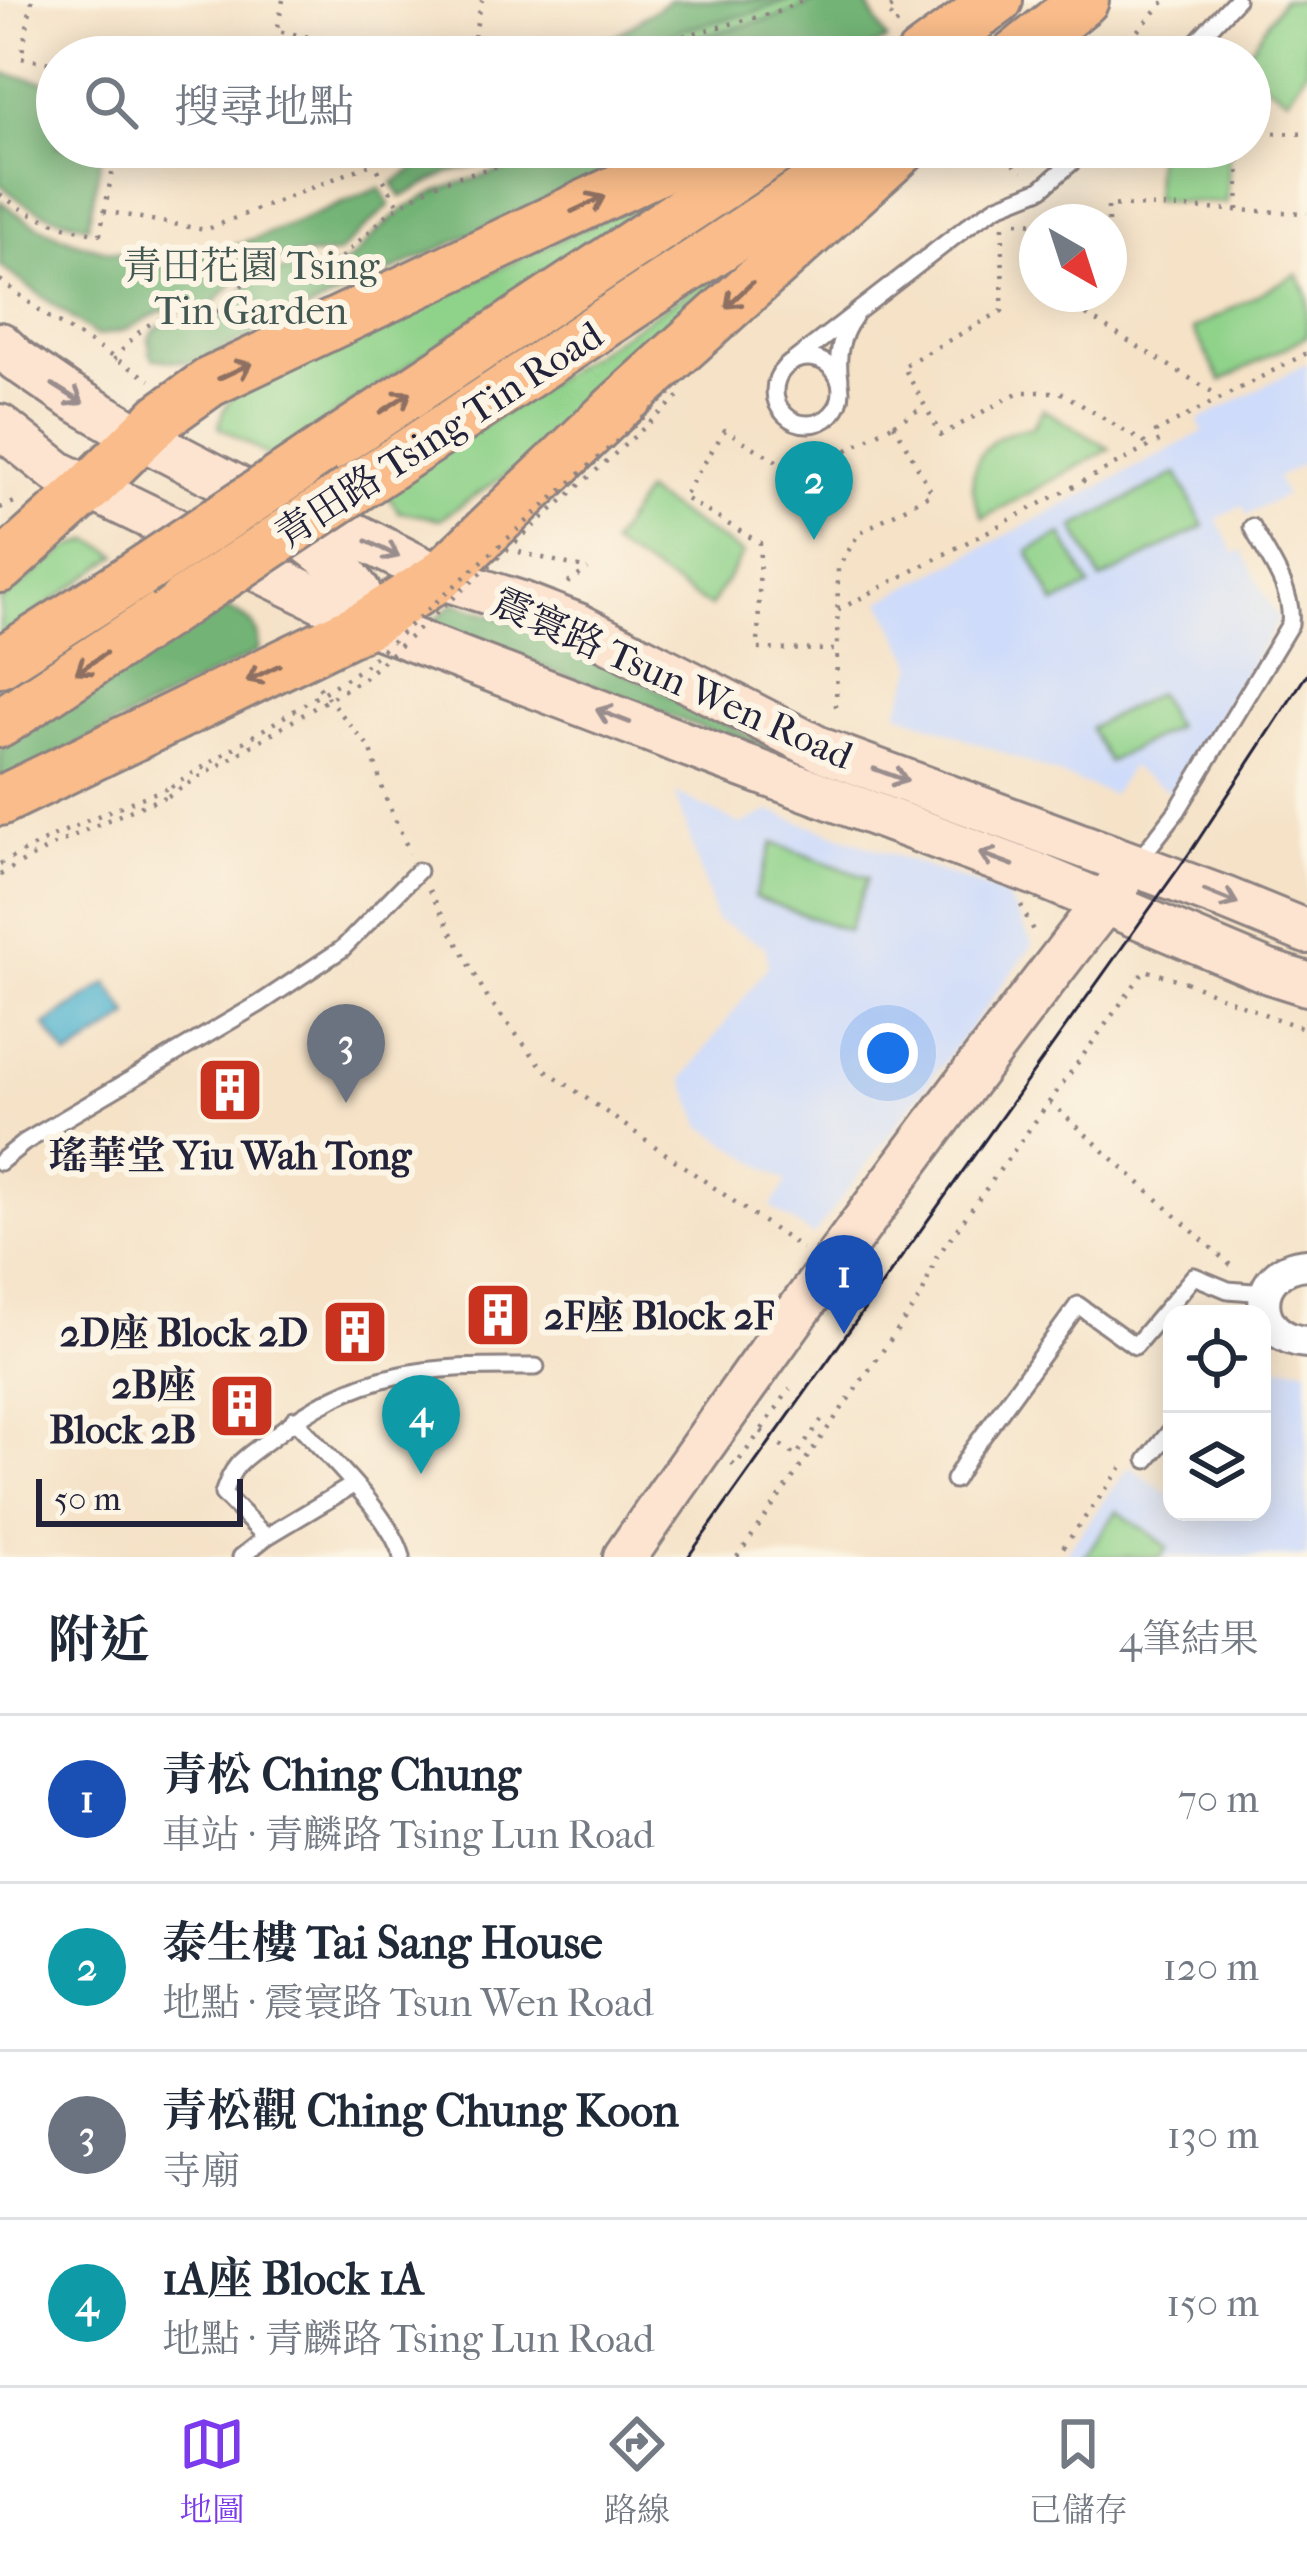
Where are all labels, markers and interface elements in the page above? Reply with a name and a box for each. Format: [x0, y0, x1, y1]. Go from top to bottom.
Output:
search box [36, 36, 1271, 168]
icon: search [78, 69, 144, 135]
text: 搜尋地點 [174, 81, 354, 134]
one-way arrow [569, 192, 605, 214]
north arrow [1019, 204, 1127, 312]
park label: 青田花園 Tsing Tin Garden [123, 243, 381, 334]
one-way arrow [724, 281, 754, 309]
street label: 青田路 Tsing Tin Road [266, 311, 612, 558]
one-way arrow [216, 359, 252, 381]
one-way arrow [50, 382, 84, 406]
one-way arrow [379, 389, 413, 414]
pin: 2 [775, 441, 853, 540]
one-way arrow [364, 539, 400, 561]
street label: 震寰路 Tsun Wen Road [486, 579, 860, 779]
one-way arrow [75, 650, 109, 675]
one-way arrow [246, 663, 281, 686]
one-way arrow [595, 704, 632, 726]
one-way arrow [872, 766, 909, 787]
one-way arrow [979, 847, 1016, 869]
one-way arrow [1202, 888, 1239, 909]
pin: 3 [307, 1004, 385, 1103]
your location [858, 1023, 918, 1083]
building icon: 瑤華堂 Yiu Wah Tong [195, 1055, 265, 1125]
place label: 瑤華堂 Yiu Wah Tong [49, 1133, 413, 1179]
pin: 1 [805, 1235, 883, 1334]
building icon: 2F座 Block 2F [463, 1280, 533, 1350]
place label: 2F座 Block 2F [544, 1293, 775, 1339]
building icon: 2D座 Block 2D [320, 1297, 390, 1367]
map controls [1163, 1305, 1271, 1521]
button: locate [1163, 1305, 1271, 1413]
place label: 2D座 Block 2D [60, 1310, 308, 1356]
place label: 2B座 Block 2B [49, 1362, 196, 1453]
building icon: 2B座 Block 2B [207, 1371, 277, 1441]
pin: 4 [382, 1375, 460, 1474]
button: layers [1163, 1413, 1271, 1521]
scale bar [36, 1473, 243, 1526]
text: 50 m [54, 1480, 121, 1519]
text: 附近 [48, 1610, 150, 1670]
text: 4筆結果 [1119, 1616, 1259, 1662]
text: 青松 Ching Chung [162, 1749, 521, 1802]
text: 1 [80, 1776, 94, 1822]
text: 70 m [1178, 1776, 1259, 1822]
text: 車站 · 青麟路 Tsing Lun Road [162, 1812, 654, 1858]
text: 泰生樓 Tai Sang House [162, 1917, 603, 1970]
text: 2 [77, 1944, 97, 1990]
text: 120 m [1163, 1944, 1259, 1990]
text: 地點 · 震寰路 Tsun Wen Road [162, 1980, 653, 2026]
text: 青松觀 Ching Chung Koon [162, 2085, 679, 2138]
text: 3 [79, 2112, 95, 2158]
text: 130 m [1167, 2112, 1259, 2158]
text: 寺廟 [162, 2148, 240, 2194]
text: 1A座 Block 1A [162, 2253, 424, 2306]
text: 4 [75, 2280, 99, 2326]
text: 150 m [1166, 2280, 1259, 2326]
text: 地點 · 青麟路 Tsing Lun Road [162, 2316, 654, 2362]
tab: 地圖 [179, 2411, 245, 2530]
tab: 路線 [604, 2411, 670, 2530]
tab: 已儲存 [1029, 2411, 1128, 2530]

